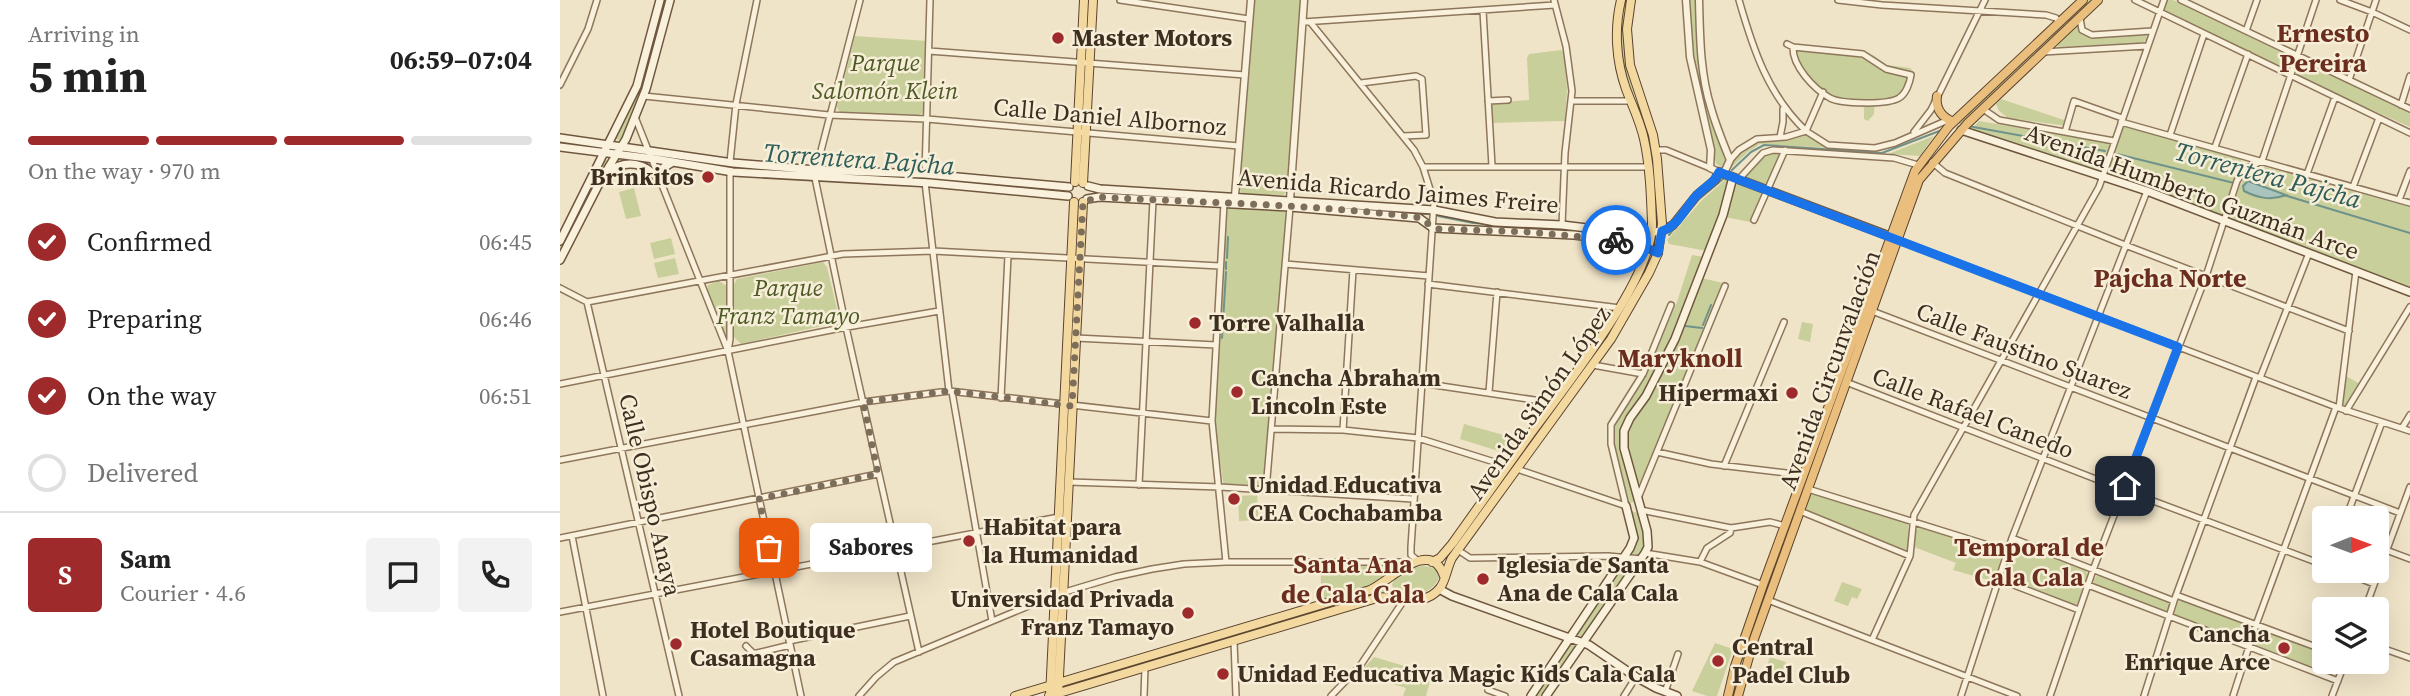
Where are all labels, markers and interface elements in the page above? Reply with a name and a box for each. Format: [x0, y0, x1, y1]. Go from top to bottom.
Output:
district label: Ernesto Pereira [2277, 15, 2369, 81]
text: Arriving in [28, 18, 140, 50]
place label: Master Motors [1072, 21, 1232, 54]
marker: Master Motors [1050, 30, 1066, 46]
text: 06:59–07:04 [390, 42, 532, 78]
text: 5 min [28, 44, 147, 107]
park label: Parque Salomón Klein [812, 46, 959, 107]
street label: Calle Daniel Albornoz [992, 90, 1228, 143]
street label: Avenida Humberto Guzmán Arce [2020, 116, 2364, 267]
water label: Torrentera Pajcha [2171, 133, 2366, 217]
water label: Torrentera Pajcha [762, 134, 956, 184]
text: On the way · 970 m [28, 155, 221, 187]
place label: Brinkitos [590, 160, 694, 193]
street label: Avenida Ricardo Jaimes Freire [1236, 160, 1560, 221]
marker: Brinkitos [700, 169, 716, 185]
courier [1581, 205, 1651, 275]
icon: bike [1597, 221, 1635, 259]
icon: check [28, 223, 66, 261]
text: Confirmed [87, 224, 212, 260]
text: 06:45 [479, 226, 532, 258]
street label: Avenida Circunvalación [1771, 245, 1888, 494]
district label: Pajcha Norte [2094, 260, 2246, 296]
park label: Parque Franz Tamayo [715, 271, 860, 332]
street label: Calle Faustino Suarez [1912, 294, 2137, 407]
street label: Avenida Simón López [1459, 299, 1618, 506]
icon: check [28, 300, 66, 338]
text: Preparing [87, 301, 202, 337]
text: 06:46 [479, 303, 532, 335]
place label: Torre Valhalla [1209, 306, 1365, 339]
marker: Torre Valhalla [1187, 315, 1203, 331]
district label: Maryknoll [1617, 340, 1743, 376]
street label: Calle Rafael Canedo [1868, 359, 2079, 466]
place label: Cancha Abraham Lincoln Este [1251, 361, 1441, 422]
place label: Hipermaxi [1658, 376, 1778, 409]
icon: check [28, 377, 66, 415]
text: On the way [87, 378, 216, 414]
text: 06:51 [479, 380, 532, 412]
marker: Cancha Abraham Lincoln Este [1229, 384, 1245, 400]
marker: Hipermaxi [1784, 385, 1800, 401]
street label: Calle Obispo Anaya [611, 390, 690, 600]
text: Delivered [87, 455, 198, 491]
pin [2095, 456, 2155, 516]
icon: home [2106, 467, 2144, 505]
place label: Unidad Educativa CEA Cochabamba [1248, 468, 1443, 529]
marker: Unidad Educativa CEA Cochabamba [1226, 491, 1242, 507]
north arrow [2312, 506, 2389, 583]
map controls [2312, 506, 2389, 674]
place label: Habitat para la Humanidad [983, 510, 1138, 571]
pin [739, 518, 799, 578]
callout: Sabores [811, 524, 934, 572]
icon: bag [750, 529, 788, 567]
district label: Temporal de Cala Cala [1954, 529, 2104, 595]
text: Sabores [829, 531, 913, 563]
marker: Habitat para la Humanidad [961, 533, 977, 549]
button: chat [366, 538, 440, 612]
button: phone [458, 538, 532, 612]
text: Sam [120, 541, 171, 577]
district label: Santa Ana de Cala Cala [1281, 546, 1425, 612]
place label: Iglesia de Santa Ana de Cala Cala [1497, 548, 1679, 609]
text: S [58, 557, 72, 593]
marker: Iglesia de Santa Ana de Cala Cala [1475, 571, 1491, 587]
text: Courier · 4.6 [120, 577, 246, 609]
place label: Universidad Privada Franz Tamayo [950, 582, 1174, 643]
button: layers [2312, 597, 2389, 674]
marker: Universidad Privada Franz Tamayo [1180, 605, 1196, 621]
place label: Hotel Boutique Casamagna [690, 613, 856, 674]
place label: Cancha Enrique Arce [2125, 617, 2270, 678]
place label: Central Padel Club [1732, 630, 1850, 691]
marker: Hotel Boutique Casamagna [668, 636, 684, 652]
marker: Cancha Enrique Arce [2276, 640, 2292, 656]
marker: Central Padel Club [1710, 653, 1726, 669]
place label: Unidad Eeducativa Magic Kids Cala Cala [1237, 657, 1676, 690]
marker: Unidad Eeducativa Magic Kids Cala Cala [1215, 666, 1231, 682]

